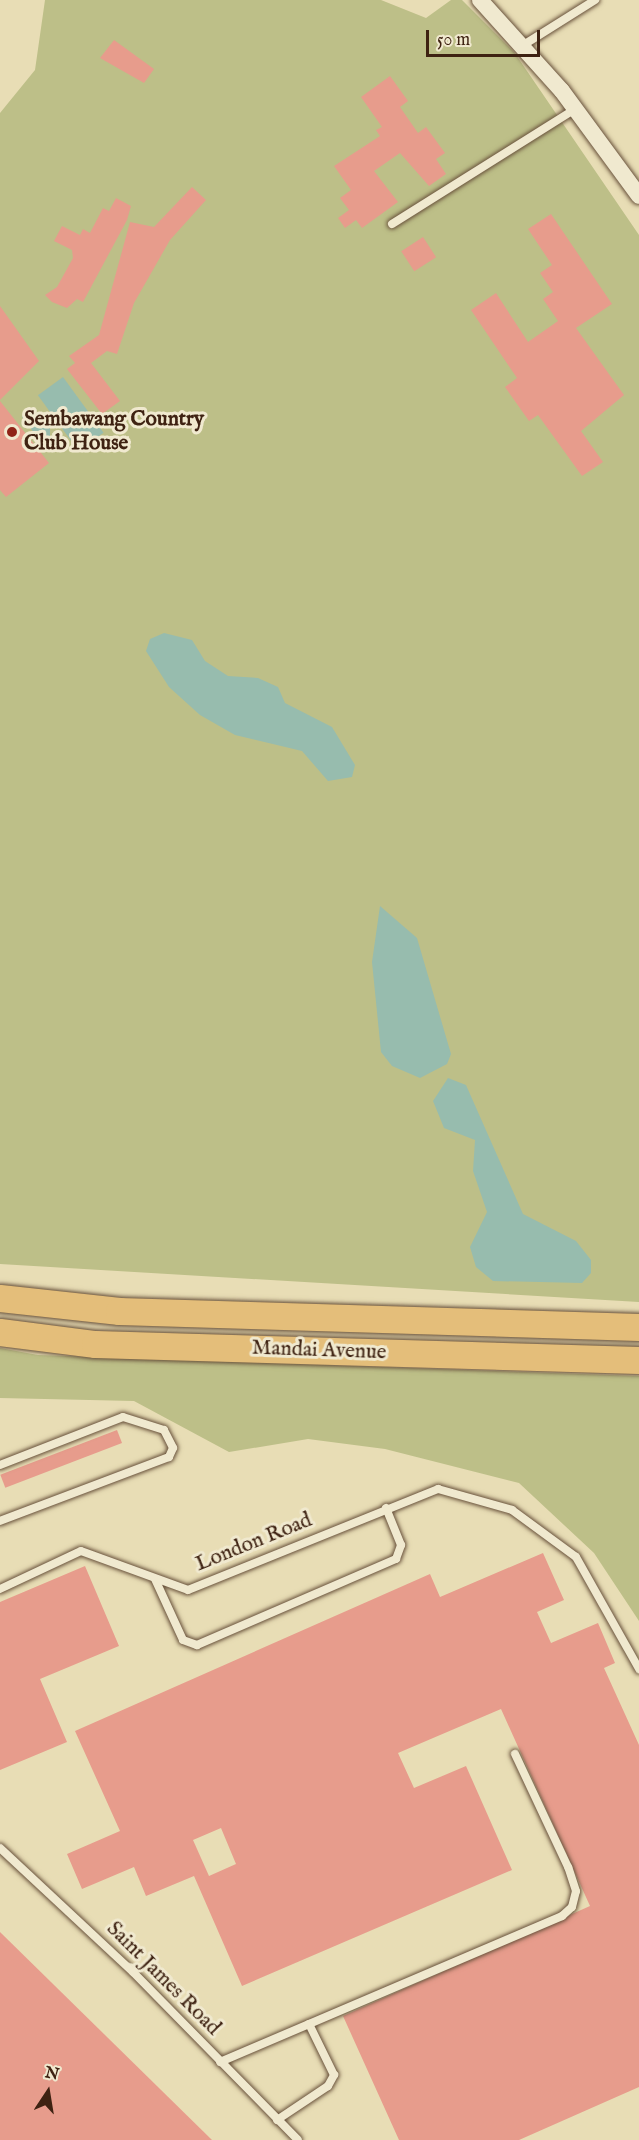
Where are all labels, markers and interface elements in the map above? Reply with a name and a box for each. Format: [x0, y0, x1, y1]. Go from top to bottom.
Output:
scale bar [429, 18, 543, 56]
text: 50 m [437, 29, 470, 52]
place label: Sembawang Country Club House [24, 407, 204, 457]
marker: Sembawang Country Club House [5, 425, 19, 439]
street label: Mandai Avenue [251, 1336, 387, 1366]
street label: London Road [192, 1508, 316, 1578]
street label: Saint James Road [101, 1917, 225, 2041]
north arrow [18, 2062, 78, 2122]
text: N [43, 2063, 61, 2086]

